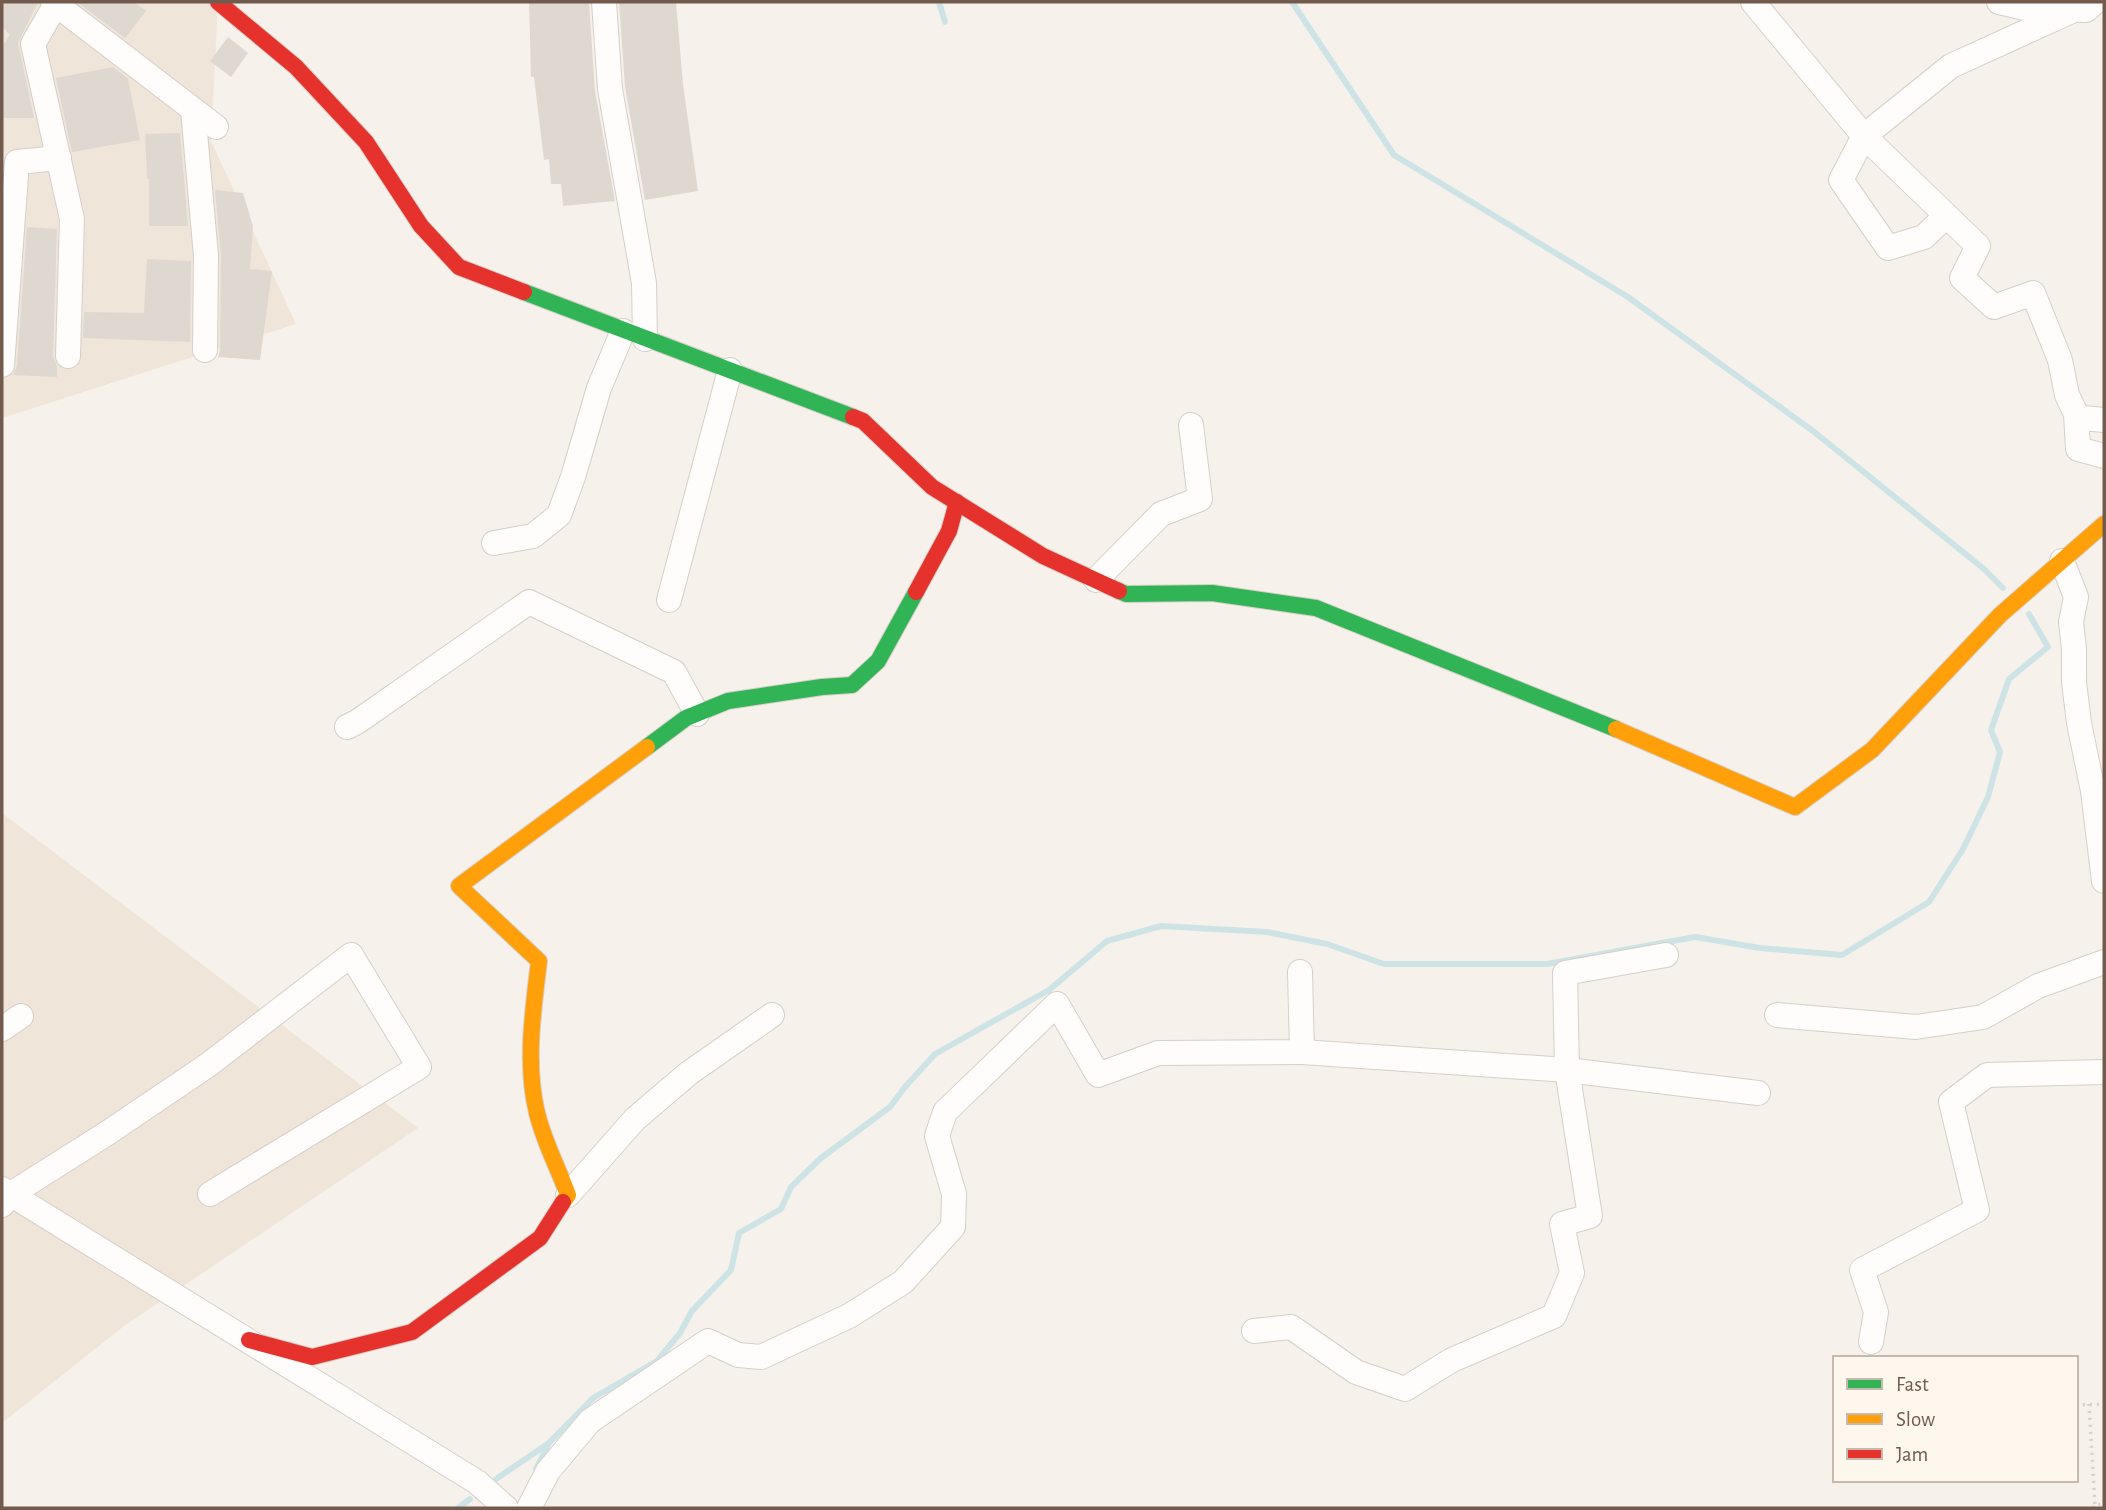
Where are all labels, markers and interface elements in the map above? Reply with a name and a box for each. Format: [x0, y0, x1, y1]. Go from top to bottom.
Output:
legend [1833, 1356, 2078, 1482]
text: Fast [1896, 1374, 1929, 1395]
text: Slow [1896, 1409, 1935, 1430]
text: Jam [1896, 1444, 1928, 1465]

